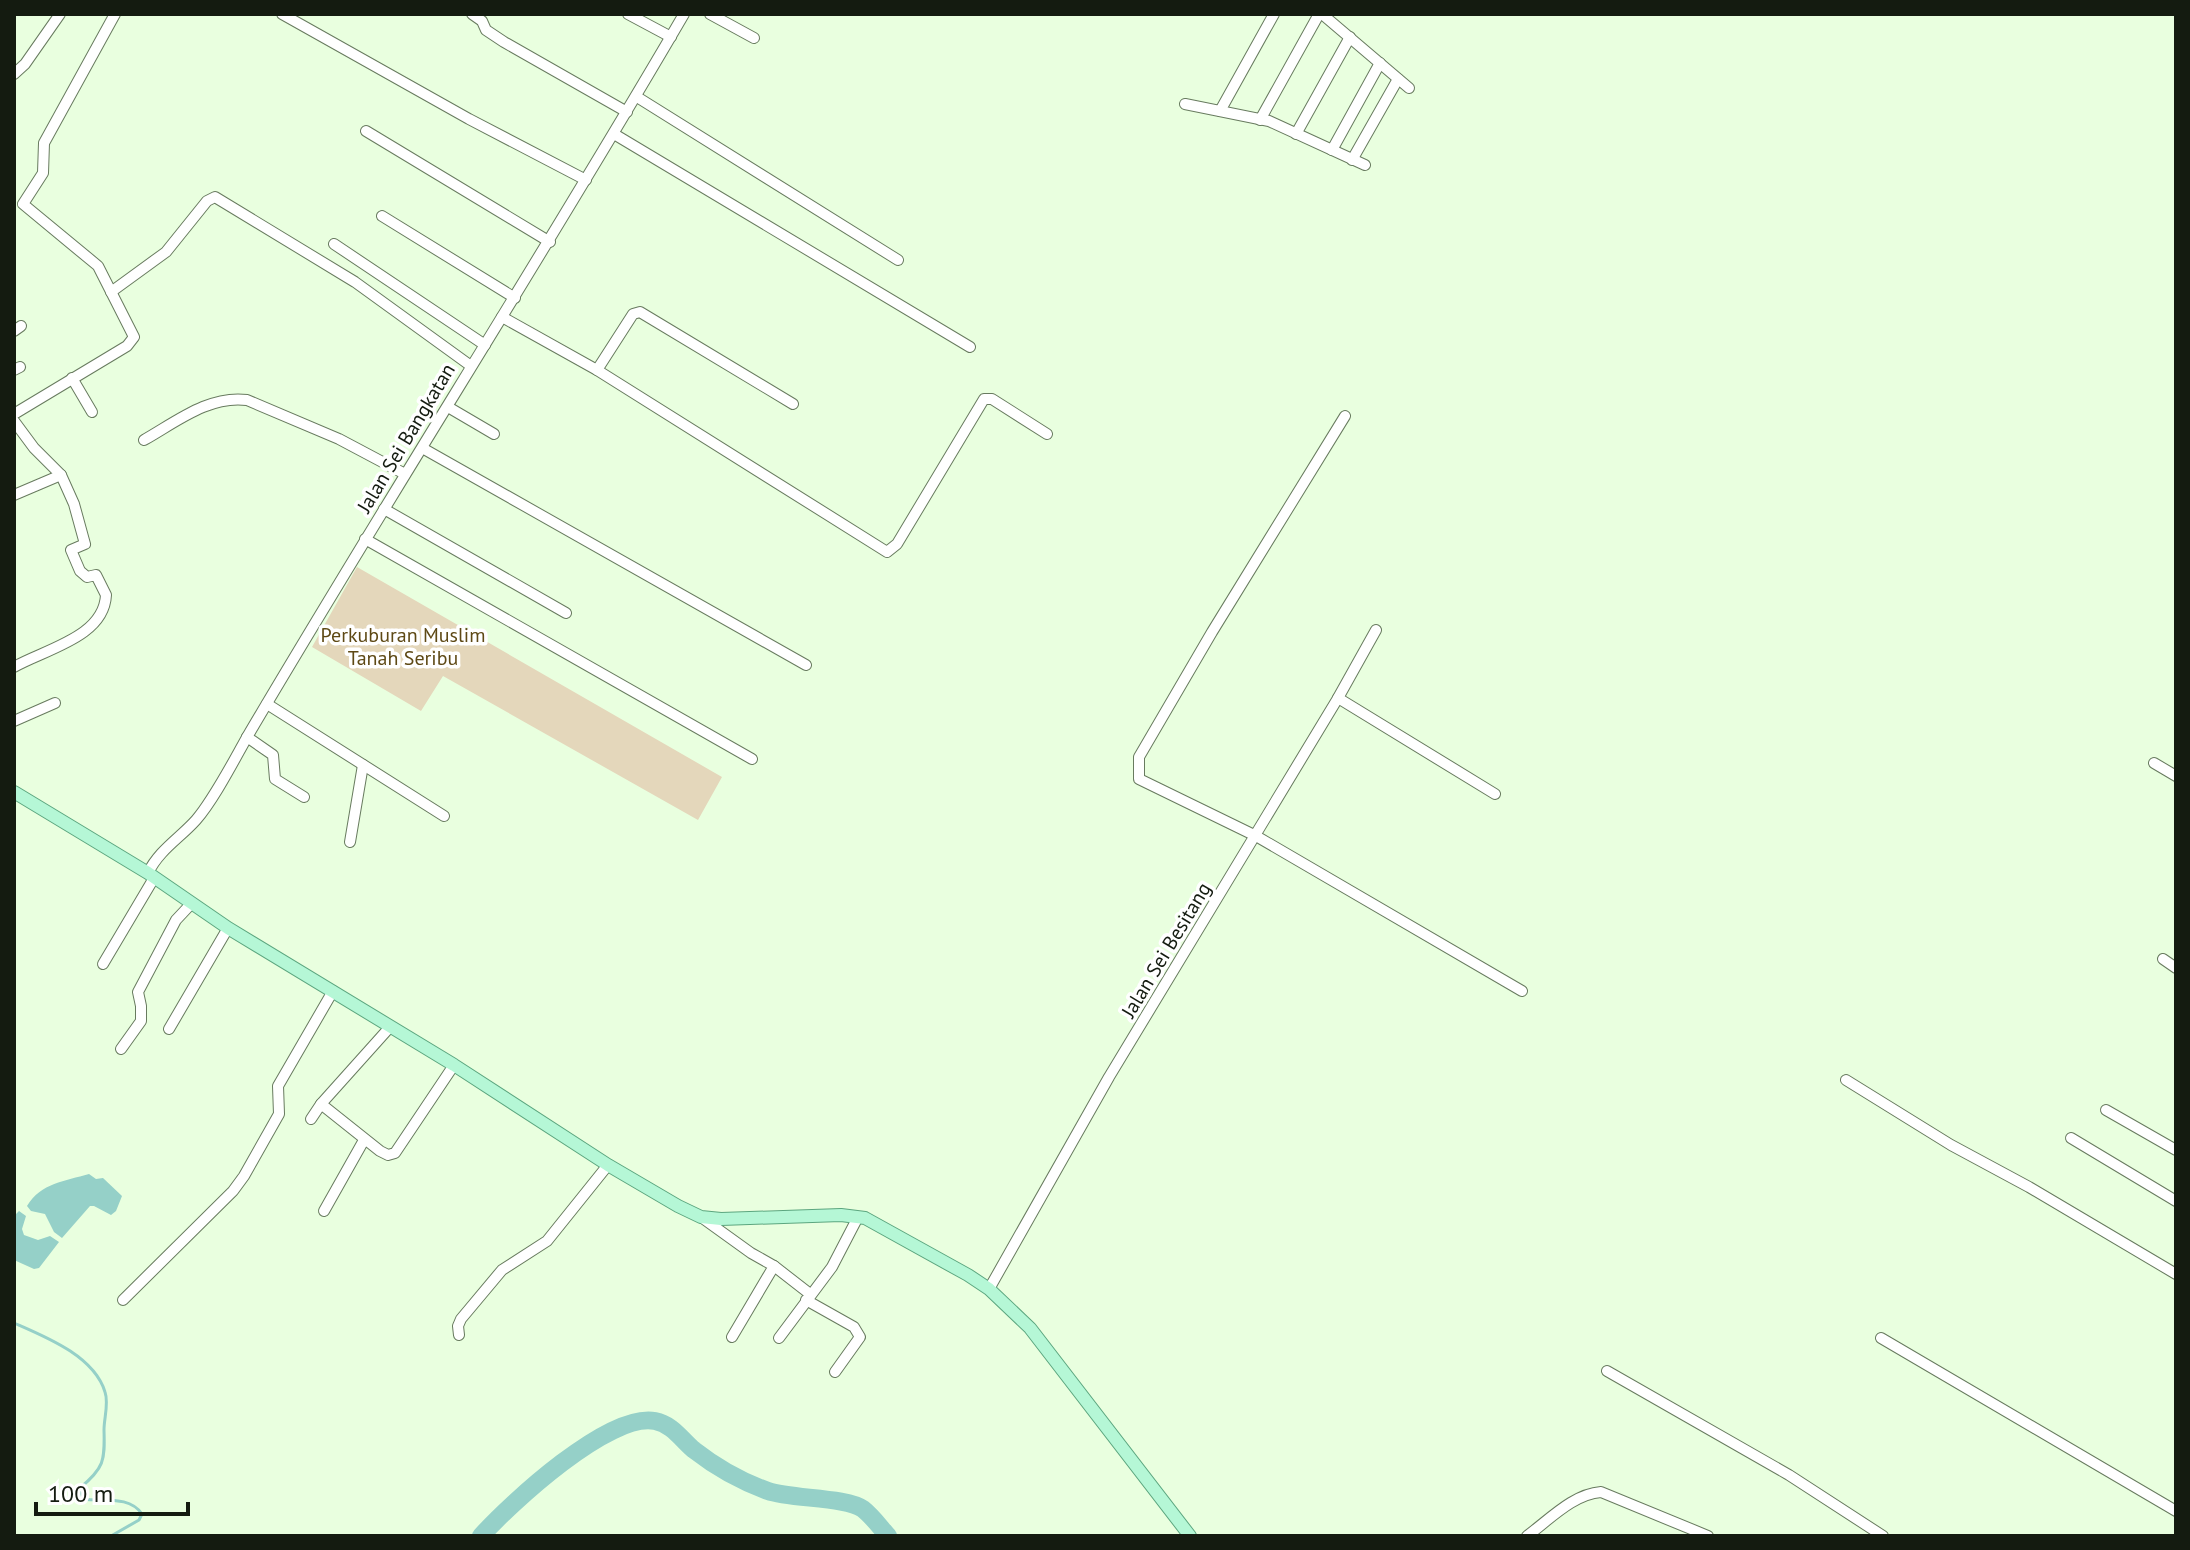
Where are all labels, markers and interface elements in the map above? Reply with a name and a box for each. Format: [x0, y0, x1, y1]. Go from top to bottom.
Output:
street label: Jalan Sei Bangkatan [351, 359, 461, 518]
park label: Perkuburan Muslim Tanah Seribu [321, 622, 485, 671]
street label: Jalan Sei Besitang [1115, 878, 1217, 1023]
scale bar [36, 1466, 188, 1516]
text: 100 m [48, 1478, 113, 1509]

